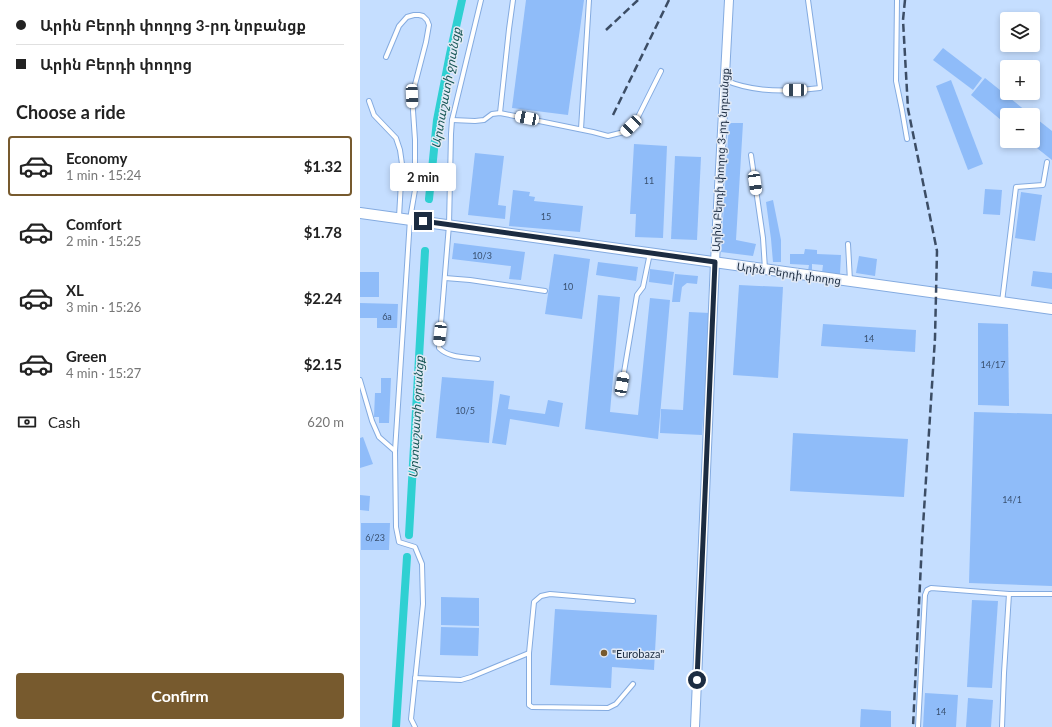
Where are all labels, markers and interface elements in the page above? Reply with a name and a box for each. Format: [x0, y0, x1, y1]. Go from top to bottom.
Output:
map controls [1000, 12, 1040, 148]
button: layers [1000, 12, 1040, 52]
text: Արին Բերդի փողոց 3-րդ նրբանցք [40, 16, 306, 34]
water label: Արտաշատի ջրանցք [428, 26, 464, 150]
text: Արին Բերդի փողոց [40, 55, 192, 73]
button: + [1000, 60, 1040, 100]
street label: Արին Բերդի փողոց 3-րդ նրբանցք [709, 68, 732, 253]
car [406, 84, 418, 108]
car [783, 84, 807, 96]
text: Choose a ride [16, 101, 125, 123]
button: − [1000, 108, 1040, 148]
car [514, 110, 540, 126]
car [618, 113, 644, 139]
icon: car [18, 148, 54, 184]
text: Economy [66, 149, 127, 167]
text: $1.32 [304, 157, 342, 175]
callout: 2 min [390, 163, 456, 191]
text: 1 min · 15:24 [66, 167, 141, 183]
text: 2 min [407, 169, 439, 185]
car [747, 170, 763, 196]
house number: 11 [644, 175, 654, 186]
house number: 15 [541, 211, 551, 222]
route end [414, 212, 432, 230]
icon: car [18, 214, 54, 250]
text: Comfort [66, 215, 122, 233]
text: $1.78 [304, 223, 342, 241]
text: 2 min · 15:25 [66, 233, 141, 249]
house number: 10/3 [472, 250, 492, 261]
street label: Արին Բերդի փողոց [736, 259, 842, 288]
icon: car [18, 280, 54, 316]
text: XL [66, 281, 84, 299]
house number: 10 [563, 281, 573, 292]
text: $2.24 [304, 289, 342, 307]
text: 3 min · 15:26 [66, 299, 141, 315]
house number: 6a [382, 311, 392, 322]
car [433, 321, 447, 347]
house number: 14 [864, 333, 874, 344]
icon: car [18, 346, 54, 382]
text: Green [66, 347, 107, 365]
text: $2.15 [304, 355, 342, 373]
water label: Արտաշատի ջրանցք [405, 355, 427, 479]
house number: 14/17 [981, 359, 1005, 370]
text: 4 min · 15:27 [66, 365, 141, 381]
car [614, 371, 630, 397]
house number: 10/5 [455, 405, 475, 416]
icon: cash [16, 411, 38, 433]
text: Cash [48, 413, 80, 431]
text: 620 m [307, 414, 344, 430]
house number: 14/1 [1002, 494, 1022, 505]
house number: 6/23 [365, 532, 385, 543]
place label: "Eurobaza" [612, 647, 664, 660]
marker: "Eurobaza" [599, 648, 609, 658]
route start [688, 671, 706, 689]
button: Confirm [16, 673, 344, 719]
house number: 14 [936, 706, 946, 717]

